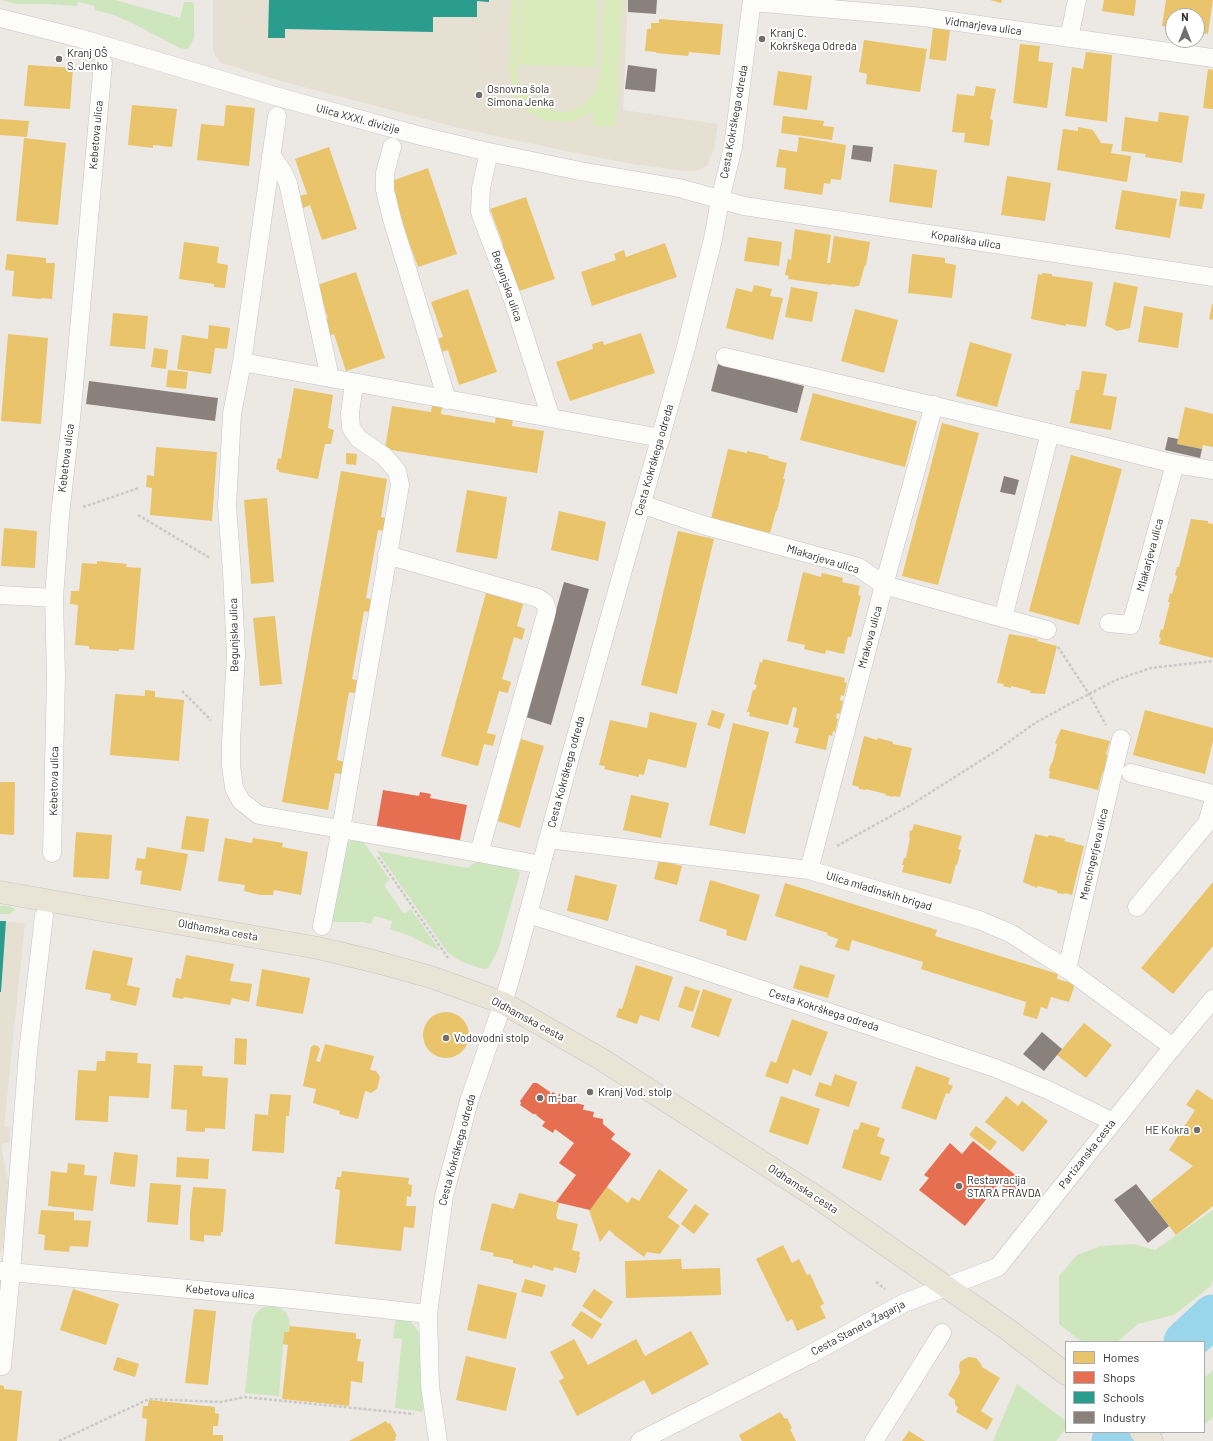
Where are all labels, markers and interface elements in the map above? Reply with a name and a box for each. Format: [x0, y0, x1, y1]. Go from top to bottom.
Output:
north arrow [1165, 8, 1205, 48]
text: N [1181, 10, 1189, 23]
street label: Vidmarjeva ulica [943, 14, 1023, 38]
place label: Kranj C. Kokrškega Odreda [770, 26, 857, 52]
marker: Kranj C. Kokrškega Odreda [757, 34, 767, 44]
place label: Kranj OŠ S. Jenko [67, 46, 108, 72]
marker: Kranj OŠ S. Jenko [54, 54, 64, 64]
street label: Cesta Kokrškega odreda [717, 64, 751, 180]
place label: Osnovna šola Simona Jenka [487, 82, 554, 108]
marker: Osnovna šola Simona Jenka [474, 90, 484, 100]
street label: Kebetova ulica [86, 100, 106, 170]
street label: Ulica XXXI. divizije [314, 101, 402, 137]
street label: Kopališka ulica [930, 228, 1002, 252]
street label: Begunjska ulica [489, 249, 525, 323]
street label: Cesta Kokrškega odreda [632, 403, 676, 517]
street label: Kebetova ulica [55, 423, 77, 493]
street label: Mlakarjeva ulica [1134, 517, 1166, 593]
street label: Mlakarjeva ulica [785, 542, 861, 576]
street label: Begunjska ulica [227, 598, 241, 672]
street label: Mrakova ulica [855, 604, 885, 670]
street label: Cesta Kokrškega odreda [545, 715, 587, 829]
street label: Kebetova ulica [47, 746, 61, 816]
street label: Mencingerjeva ulica [1077, 807, 1111, 901]
street label: Ulica mladinskih brigad [824, 869, 934, 913]
street label: Oldhamska cesta [177, 916, 259, 944]
street label: Cesta Kokrškega odreda [767, 986, 881, 1034]
street label: Oldhamska cesta [489, 994, 567, 1044]
place label: Vodovodni stolp [454, 1031, 529, 1045]
marker: Vodovodni stolp [441, 1033, 451, 1043]
place label: Kranj Vod. stolp [598, 1085, 672, 1099]
marker: Kranj Vod. stolp [585, 1087, 595, 1097]
place label: m-bar [548, 1091, 577, 1105]
street label: Cesta Kokrškega odreda [436, 1093, 478, 1207]
marker: m-bar [535, 1093, 545, 1103]
street label: Partizanska cesta [1056, 1117, 1118, 1191]
place label: HE Kokra [1145, 1123, 1189, 1137]
marker: HE Kokra [1192, 1125, 1202, 1135]
street label: Oldhamska cesta [765, 1161, 841, 1217]
place label: Restavracija STARA PRAVDA [967, 1173, 1041, 1199]
marker: Restavracija STARA PRAVDA [954, 1181, 964, 1191]
street label: Kebetova ulica [185, 1282, 255, 1302]
street label: Cesta Staneta Žagarja [809, 1298, 907, 1358]
legend [1065, 1341, 1205, 1433]
text: Homes [1103, 1350, 1139, 1364]
text: Shops [1103, 1370, 1135, 1384]
text: Schools [1103, 1390, 1144, 1404]
text: Industry [1103, 1410, 1146, 1424]

